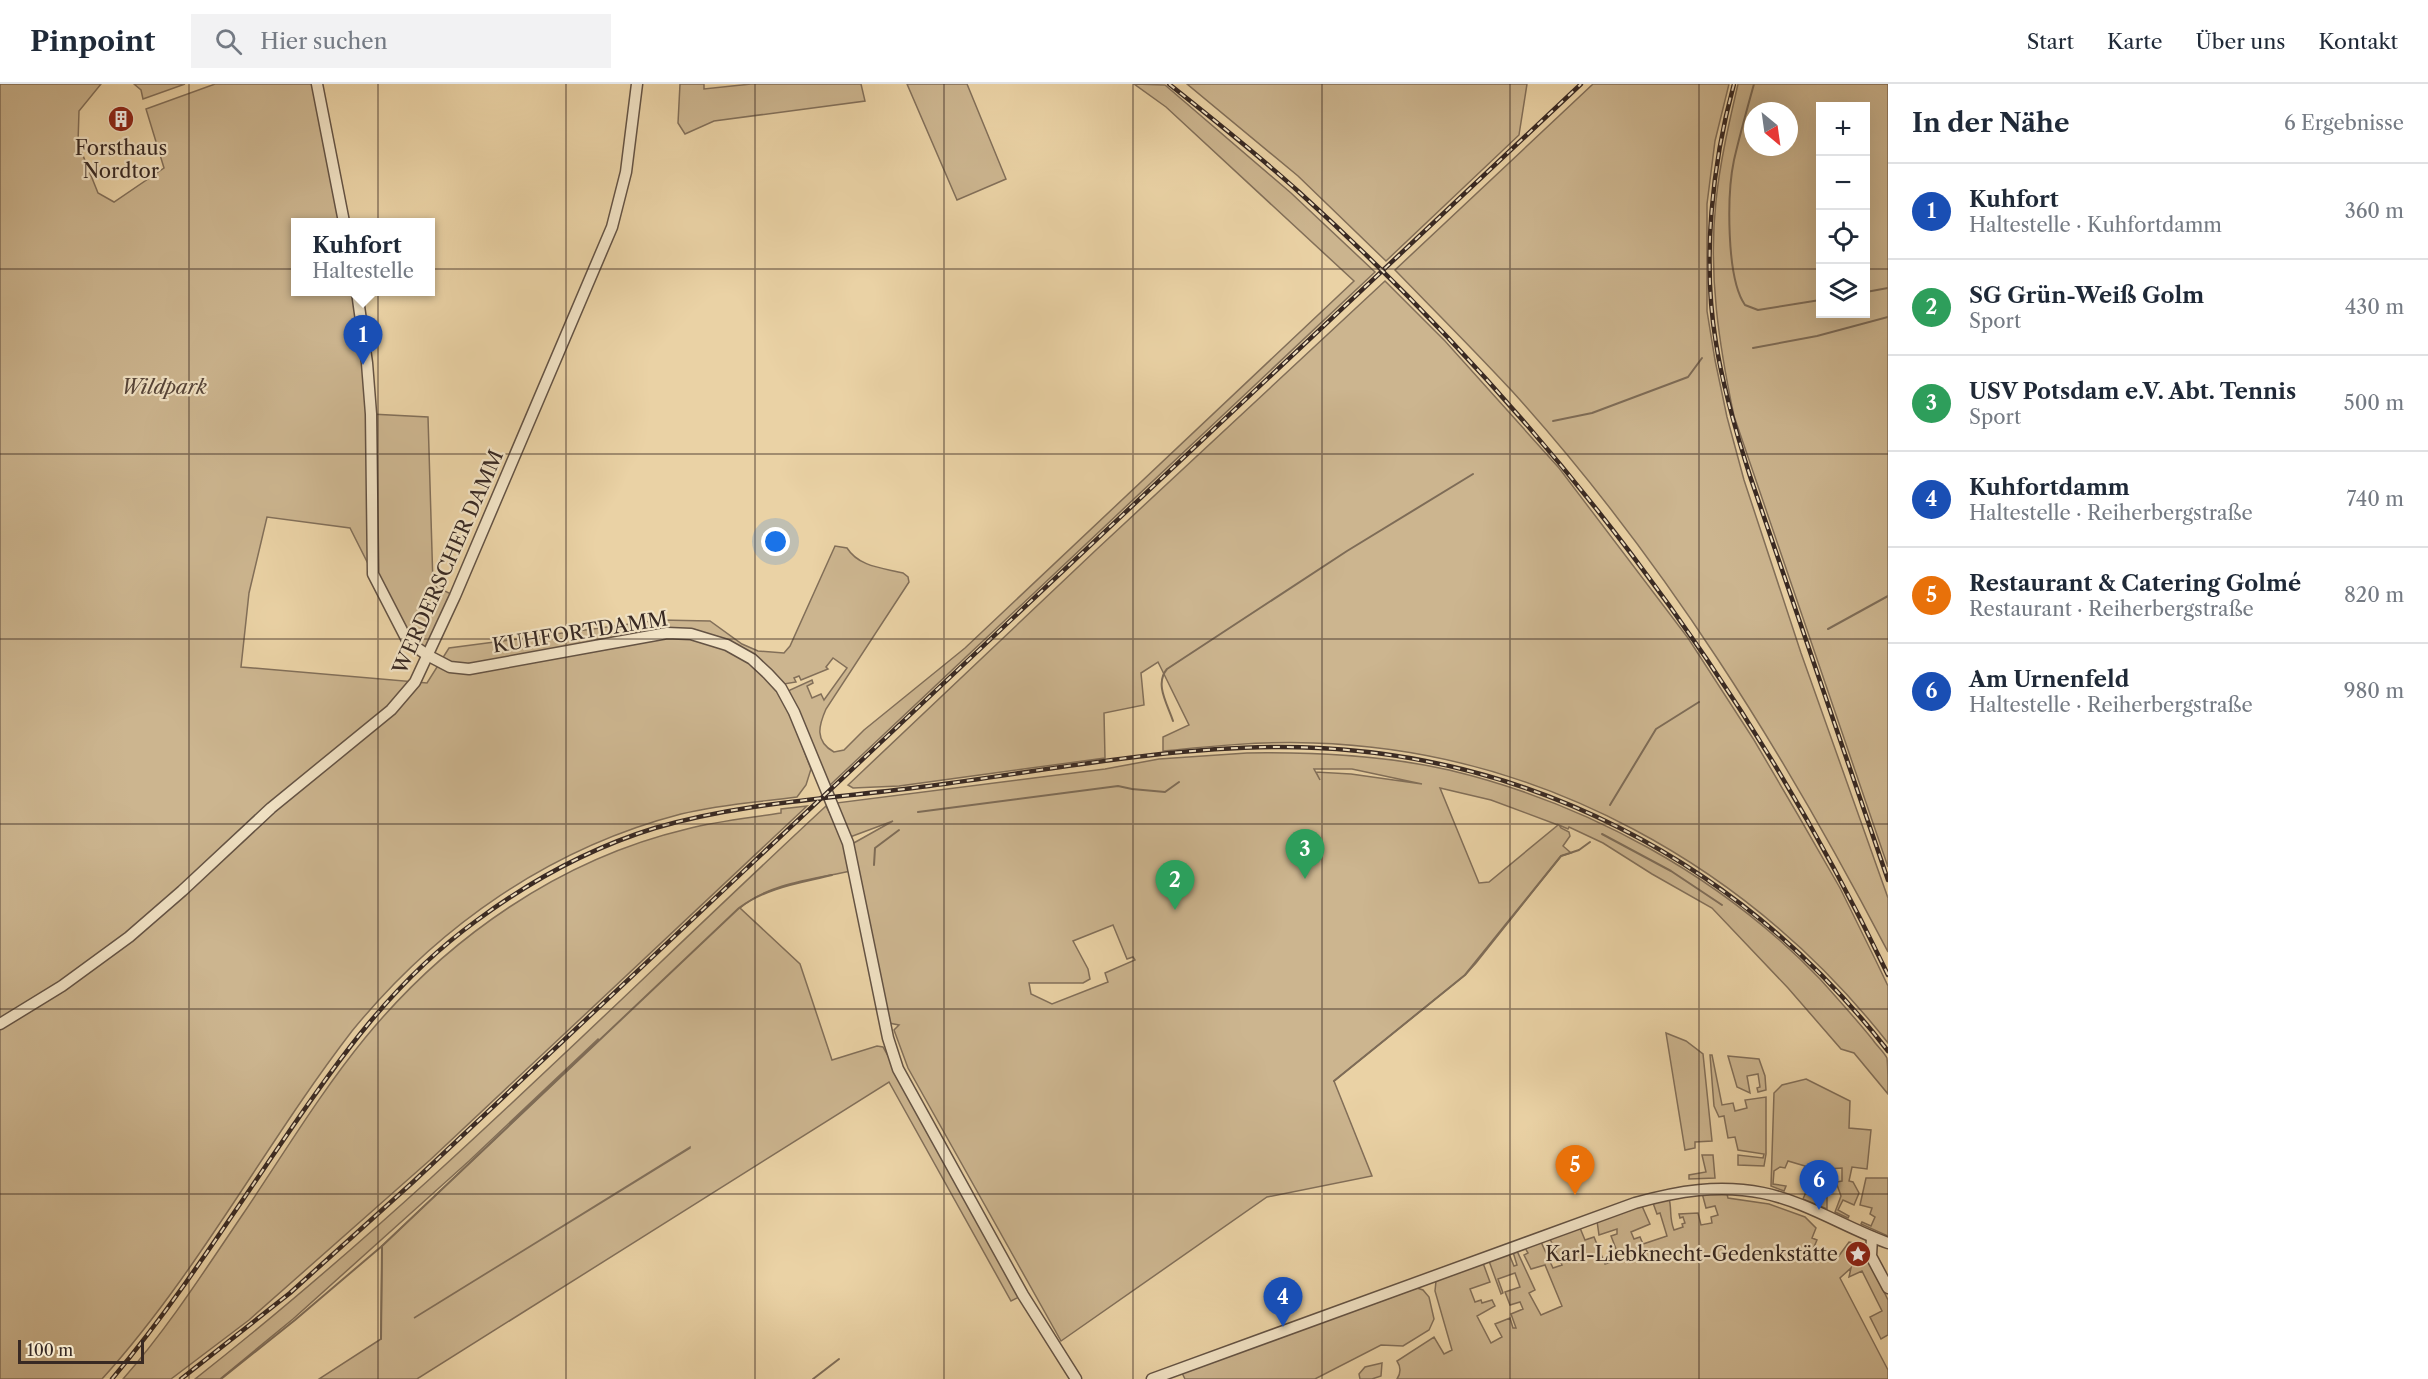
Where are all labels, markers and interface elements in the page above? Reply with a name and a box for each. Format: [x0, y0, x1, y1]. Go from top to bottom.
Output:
search box [191, 14, 611, 68]
text: Pinpoint [30, 24, 155, 58]
icon: search [212, 25, 245, 58]
text: Hier suchen [260, 28, 387, 55]
text: Start [2027, 29, 2074, 54]
text: Karte [2107, 29, 2163, 54]
text: Über uns [2196, 29, 2285, 54]
text: Kontakt [2318, 29, 2398, 54]
north arrow [1744, 102, 1798, 156]
map controls [1816, 102, 1870, 318]
button: + [1816, 102, 1870, 156]
building icon: Forsthaus Nordtor [106, 104, 136, 134]
text: In der Nähe [1912, 107, 2069, 139]
text: 6 Ergebnisse [2284, 111, 2404, 135]
place label: Forsthaus Nordtor [75, 136, 167, 183]
button: − [1816, 156, 1870, 210]
text: Kuhfort [1969, 186, 2059, 213]
text: 1 [1927, 199, 1936, 223]
text: 360 m [2345, 199, 2404, 223]
button: locate [1816, 210, 1870, 264]
text: Haltestelle · Kuhfortdamm [1969, 213, 2222, 237]
popup [291, 218, 435, 296]
text: Kuhfort [312, 232, 402, 259]
text: Haltestelle [312, 259, 414, 283]
button: layers [1816, 264, 1870, 318]
text: SG Grün-Weiß Golm [1969, 282, 2204, 309]
text: 2 [1926, 295, 1937, 319]
text: 430 m [2345, 295, 2404, 319]
text: Sport [1969, 309, 2021, 333]
pin: 1 [344, 316, 382, 365]
park label: Wildpark [121, 375, 208, 399]
text: USV Potsdam e.V. Abt. Tennis [1969, 378, 2296, 405]
text: 3 [1926, 391, 1937, 415]
text: 500 m [2344, 391, 2404, 415]
text: Sport [1969, 405, 2021, 429]
street label: WERDERSCHER DAMM [387, 446, 508, 679]
text: Kuhfortdamm [1969, 474, 2130, 501]
text: 4 [1926, 487, 1937, 511]
text: 740 m [2347, 487, 2404, 511]
text: Haltestelle · Reiherbergstraße [1969, 501, 2253, 525]
your location [761, 527, 790, 556]
text: Restaurant & Catering Golmé [1969, 570, 2301, 597]
text: 5 [1926, 583, 1937, 607]
text: 820 m [2344, 583, 2404, 607]
text: Restaurant · Reiherbergstraße [1969, 597, 2254, 621]
street label: KUHFORTDAMM [491, 606, 669, 658]
text: Am Urnenfeld [1969, 666, 2129, 693]
text: 6 [1926, 679, 1937, 703]
text: 980 m [2344, 679, 2404, 703]
text: Haltestelle · Reiherbergstraße [1969, 693, 2253, 717]
pin: 3 [1286, 830, 1324, 879]
pin: 2 [1156, 860, 1194, 910]
pin: 5 [1556, 1146, 1594, 1195]
pin: 6 [1800, 1160, 1838, 1210]
place icon: Karl-Liebknecht-Gedenkstätte [1843, 1239, 1873, 1269]
place label: Karl-Liebknecht-Gedenkstätte [1545, 1242, 1838, 1266]
pin: 4 [1264, 1278, 1302, 1327]
scale bar [18, 1337, 144, 1364]
text: 100 m [27, 1340, 73, 1360]

